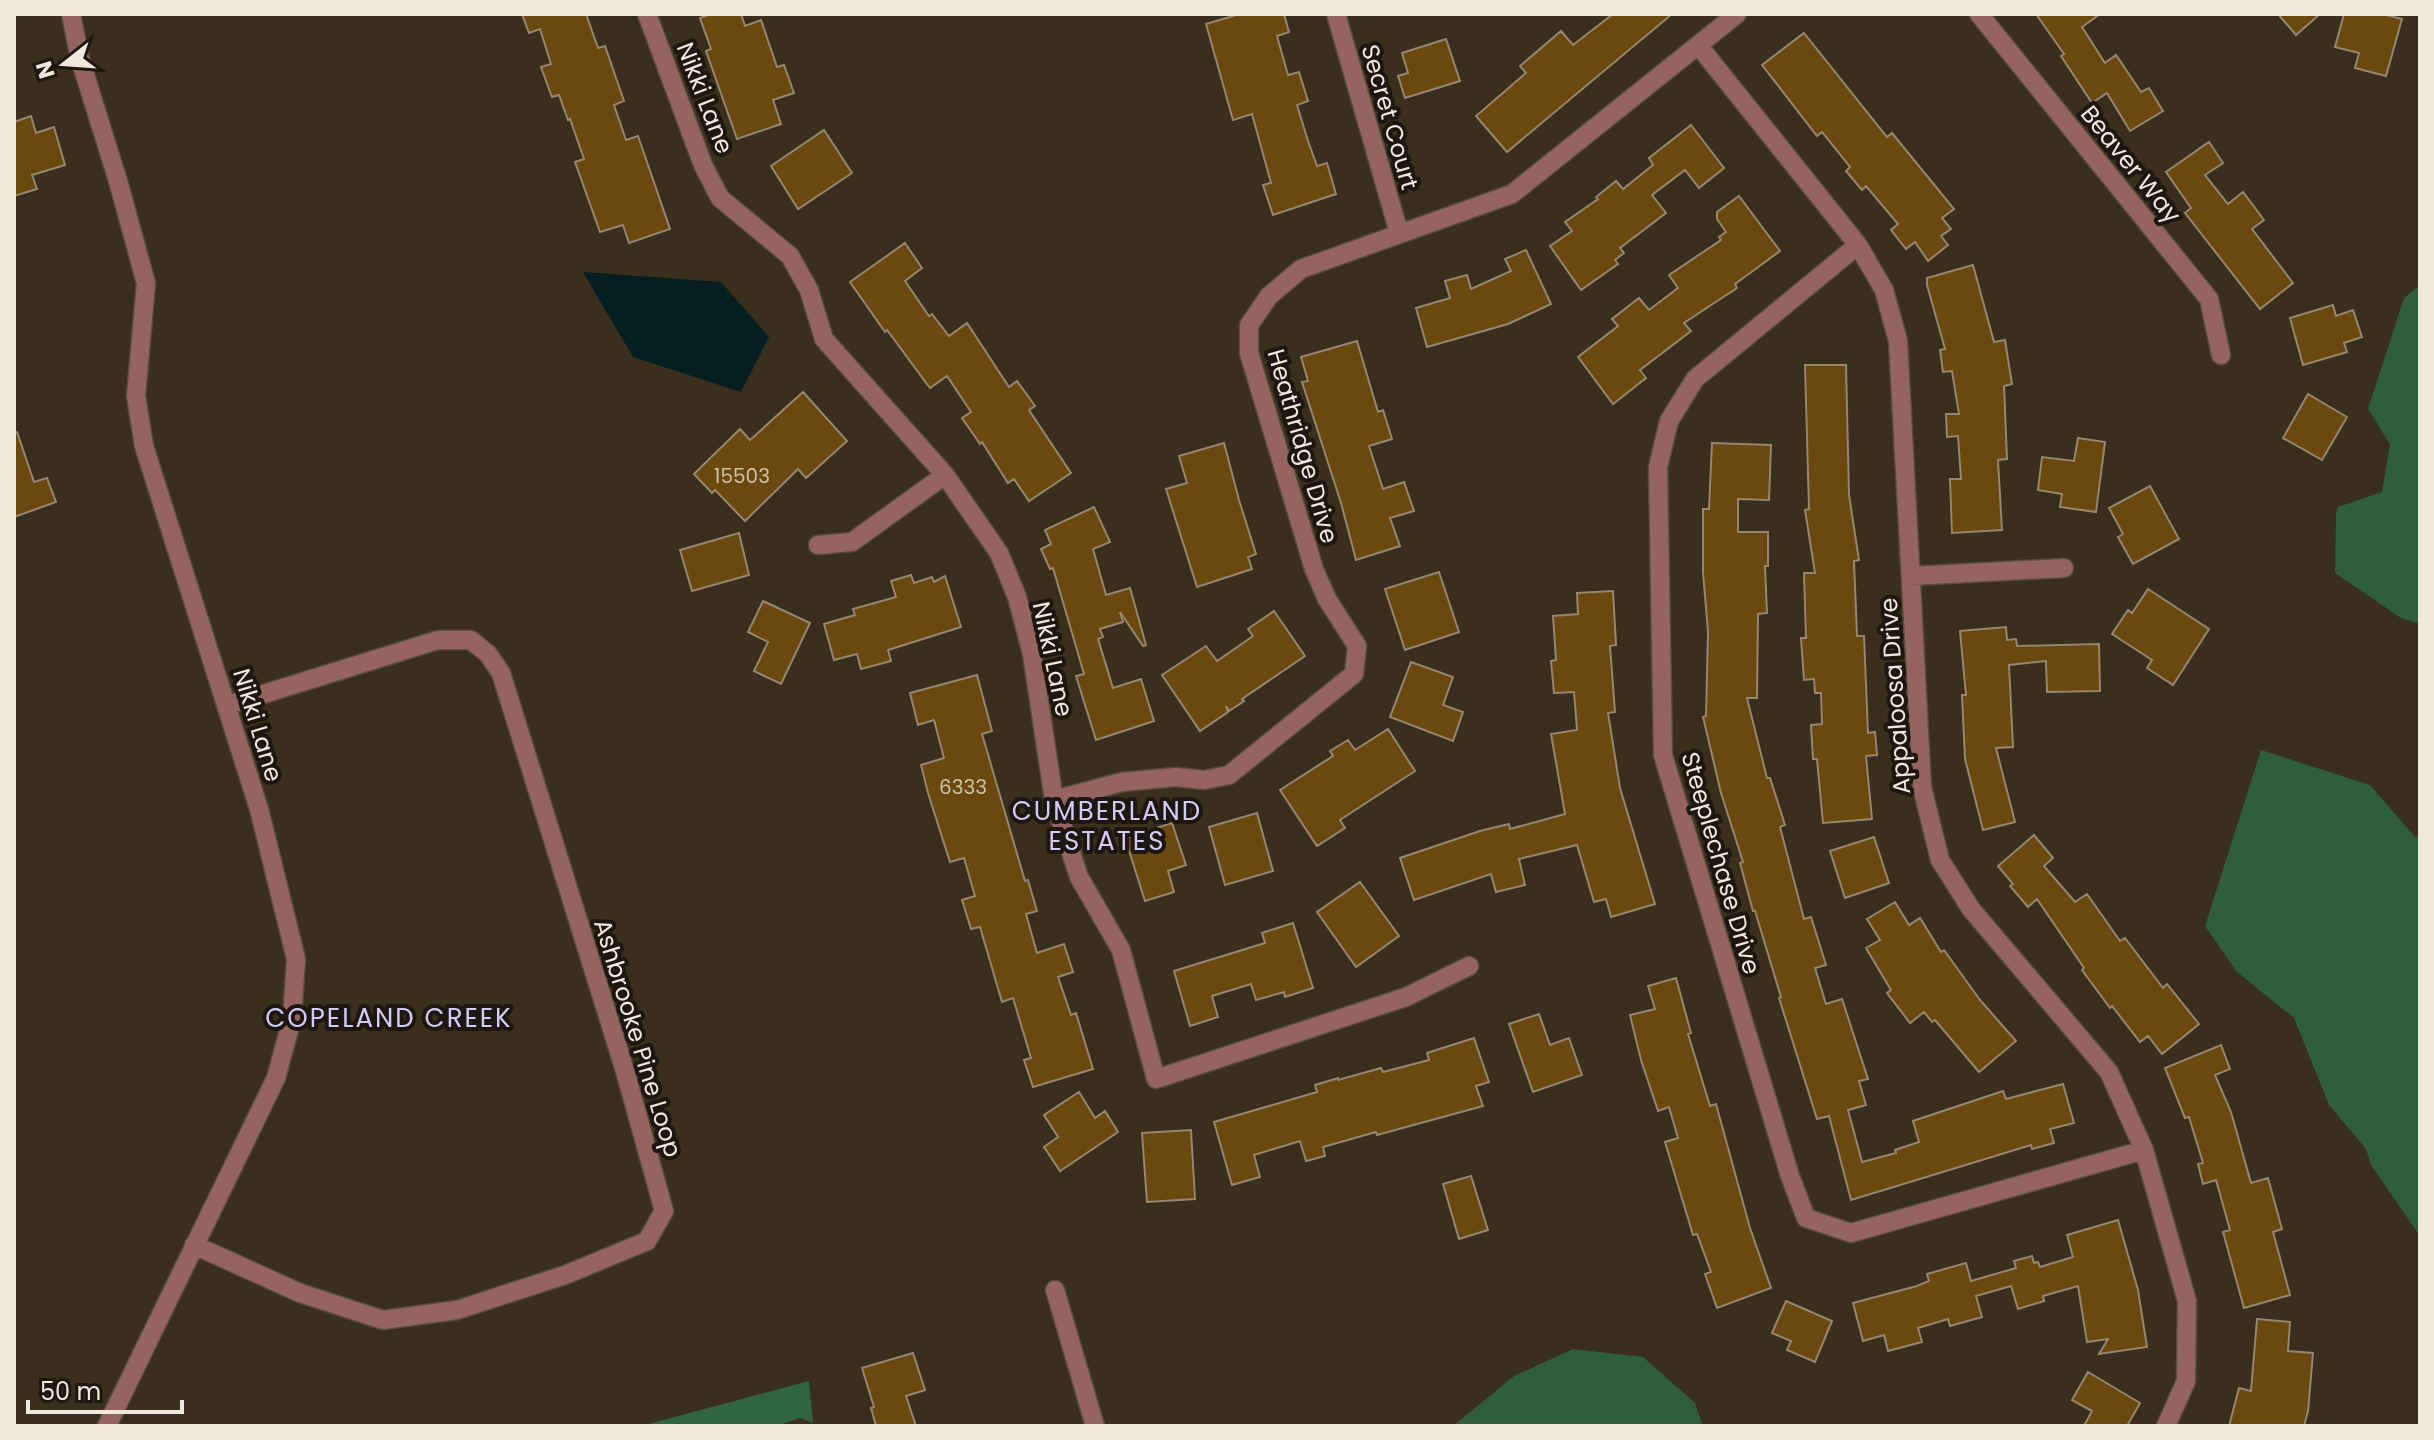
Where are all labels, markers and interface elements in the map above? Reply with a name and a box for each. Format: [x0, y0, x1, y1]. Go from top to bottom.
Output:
north arrow [24, 24, 104, 104]
street label: Nikki Lane [669, 38, 741, 158]
street label: Secret Court [1354, 41, 1426, 193]
text: N [28, 57, 63, 82]
street label: Beaver Way [2073, 98, 2189, 230]
street label: Heathridge Drive [1259, 345, 1347, 547]
house number: 15503 [714, 462, 770, 490]
street label: Appaloosa Drive [1872, 597, 1918, 795]
street label: Nikki Lane [1025, 599, 1081, 719]
street label: Nikki Lane [225, 664, 291, 786]
street label: Steeplechase Drive [1673, 748, 1769, 978]
house number: 6333 [939, 773, 987, 801]
district label: CUMBERLAND ESTATES [1012, 793, 1202, 859]
street label: Ashbrooke Pine Loop [586, 915, 690, 1161]
district label: COPELAND CREEK [265, 1000, 513, 1036]
scale bar [28, 1364, 182, 1414]
text: 50 m [40, 1375, 101, 1408]

